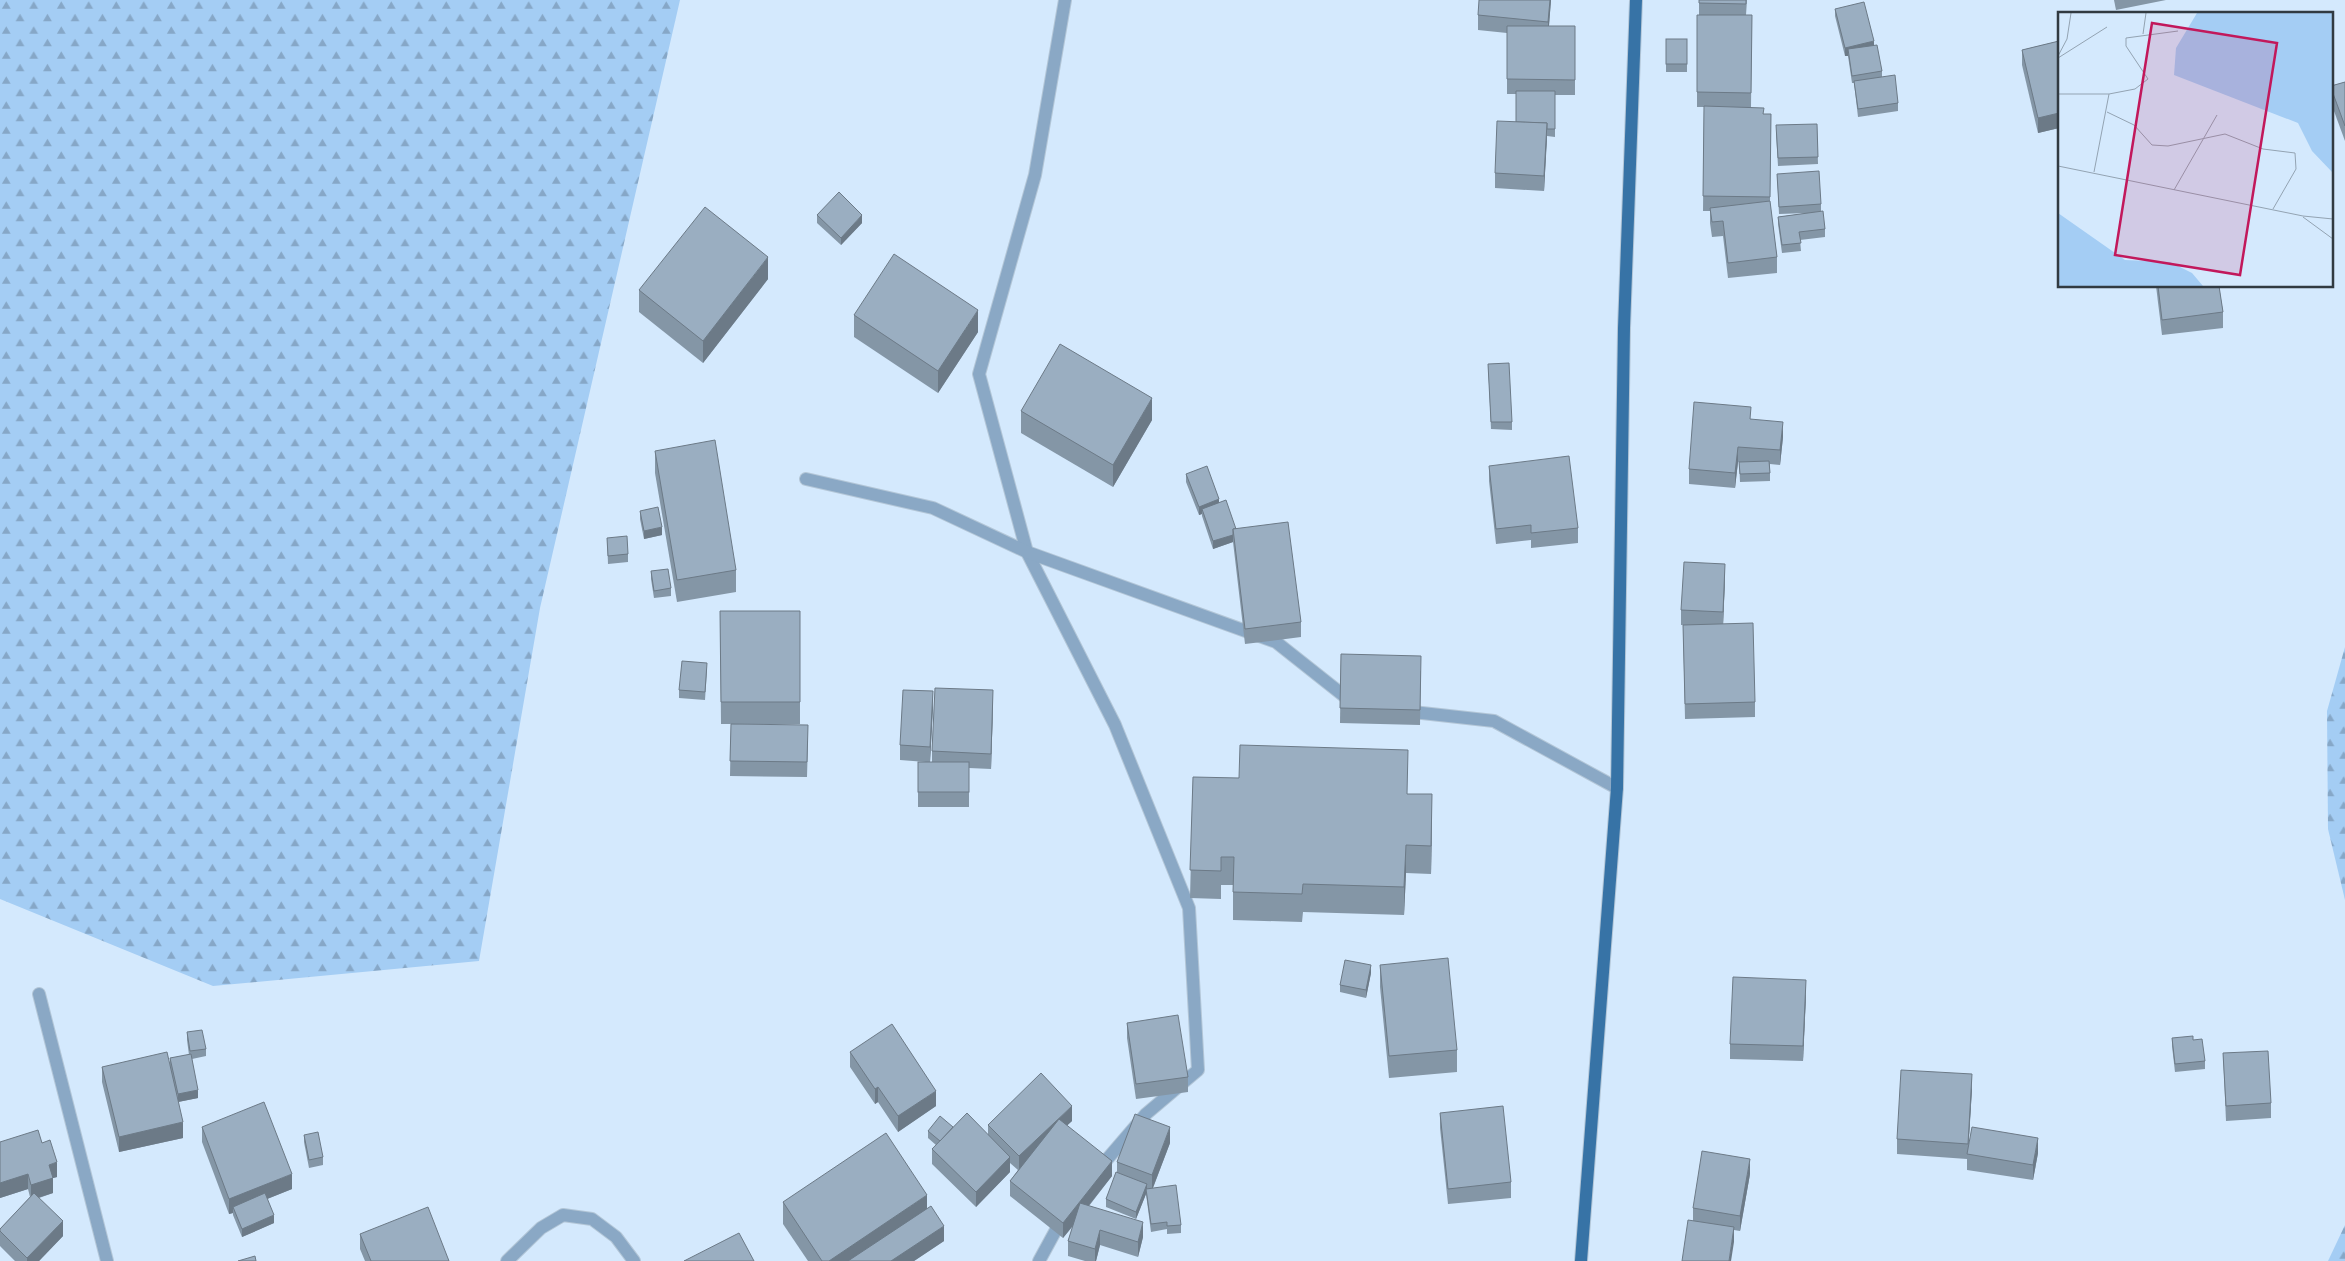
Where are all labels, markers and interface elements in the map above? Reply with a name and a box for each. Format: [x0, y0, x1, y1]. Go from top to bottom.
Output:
inset map [2058, 12, 2332, 288]

